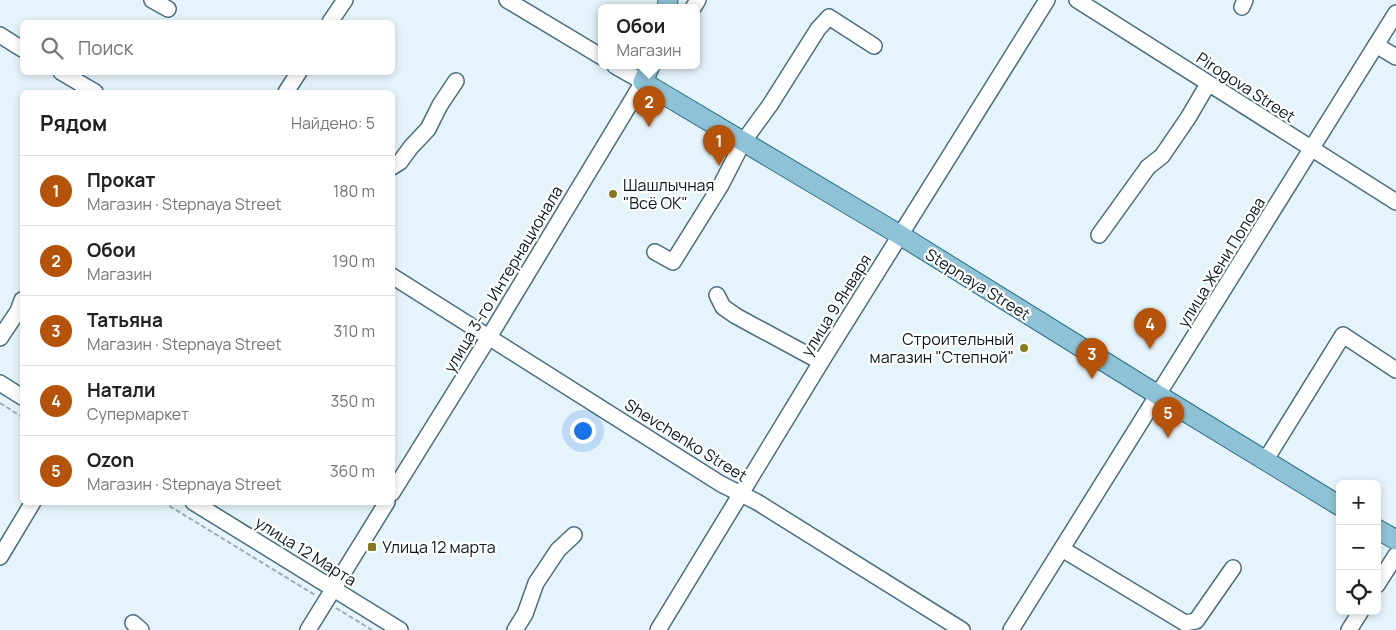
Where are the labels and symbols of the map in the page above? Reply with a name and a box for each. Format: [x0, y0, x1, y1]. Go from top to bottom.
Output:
street label: Pirogova Street [1192, 47, 1300, 127]
pin: 2 [633, 86, 665, 127]
pin: 1 [703, 125, 735, 166]
place label: Шашлычная "Всё ОК" [623, 174, 714, 214]
street label: улица 3-го Интернационала [438, 181, 568, 377]
marker: Шашлычная "Всё ОК" [607, 188, 619, 200]
street label: улица Жени Попова [1172, 193, 1270, 331]
street label: Stepnaya Street [921, 243, 1035, 325]
street label: улица 9 Января [796, 250, 876, 360]
pin: 4 [1134, 308, 1166, 349]
place label: Строительный магазин "Степной" [870, 328, 1014, 368]
pin: 3 [1076, 338, 1108, 379]
marker: Строительный магазин "Степной" [1018, 342, 1030, 354]
street label: Shevchenko Street [621, 393, 751, 487]
pin: 5 [1152, 397, 1184, 438]
your location [570, 418, 596, 444]
street label: улица 12 Марта [251, 511, 361, 591]
place label: Улица 12 марта [382, 536, 496, 558]
marker: Улица 12 марта [366, 541, 378, 553]

